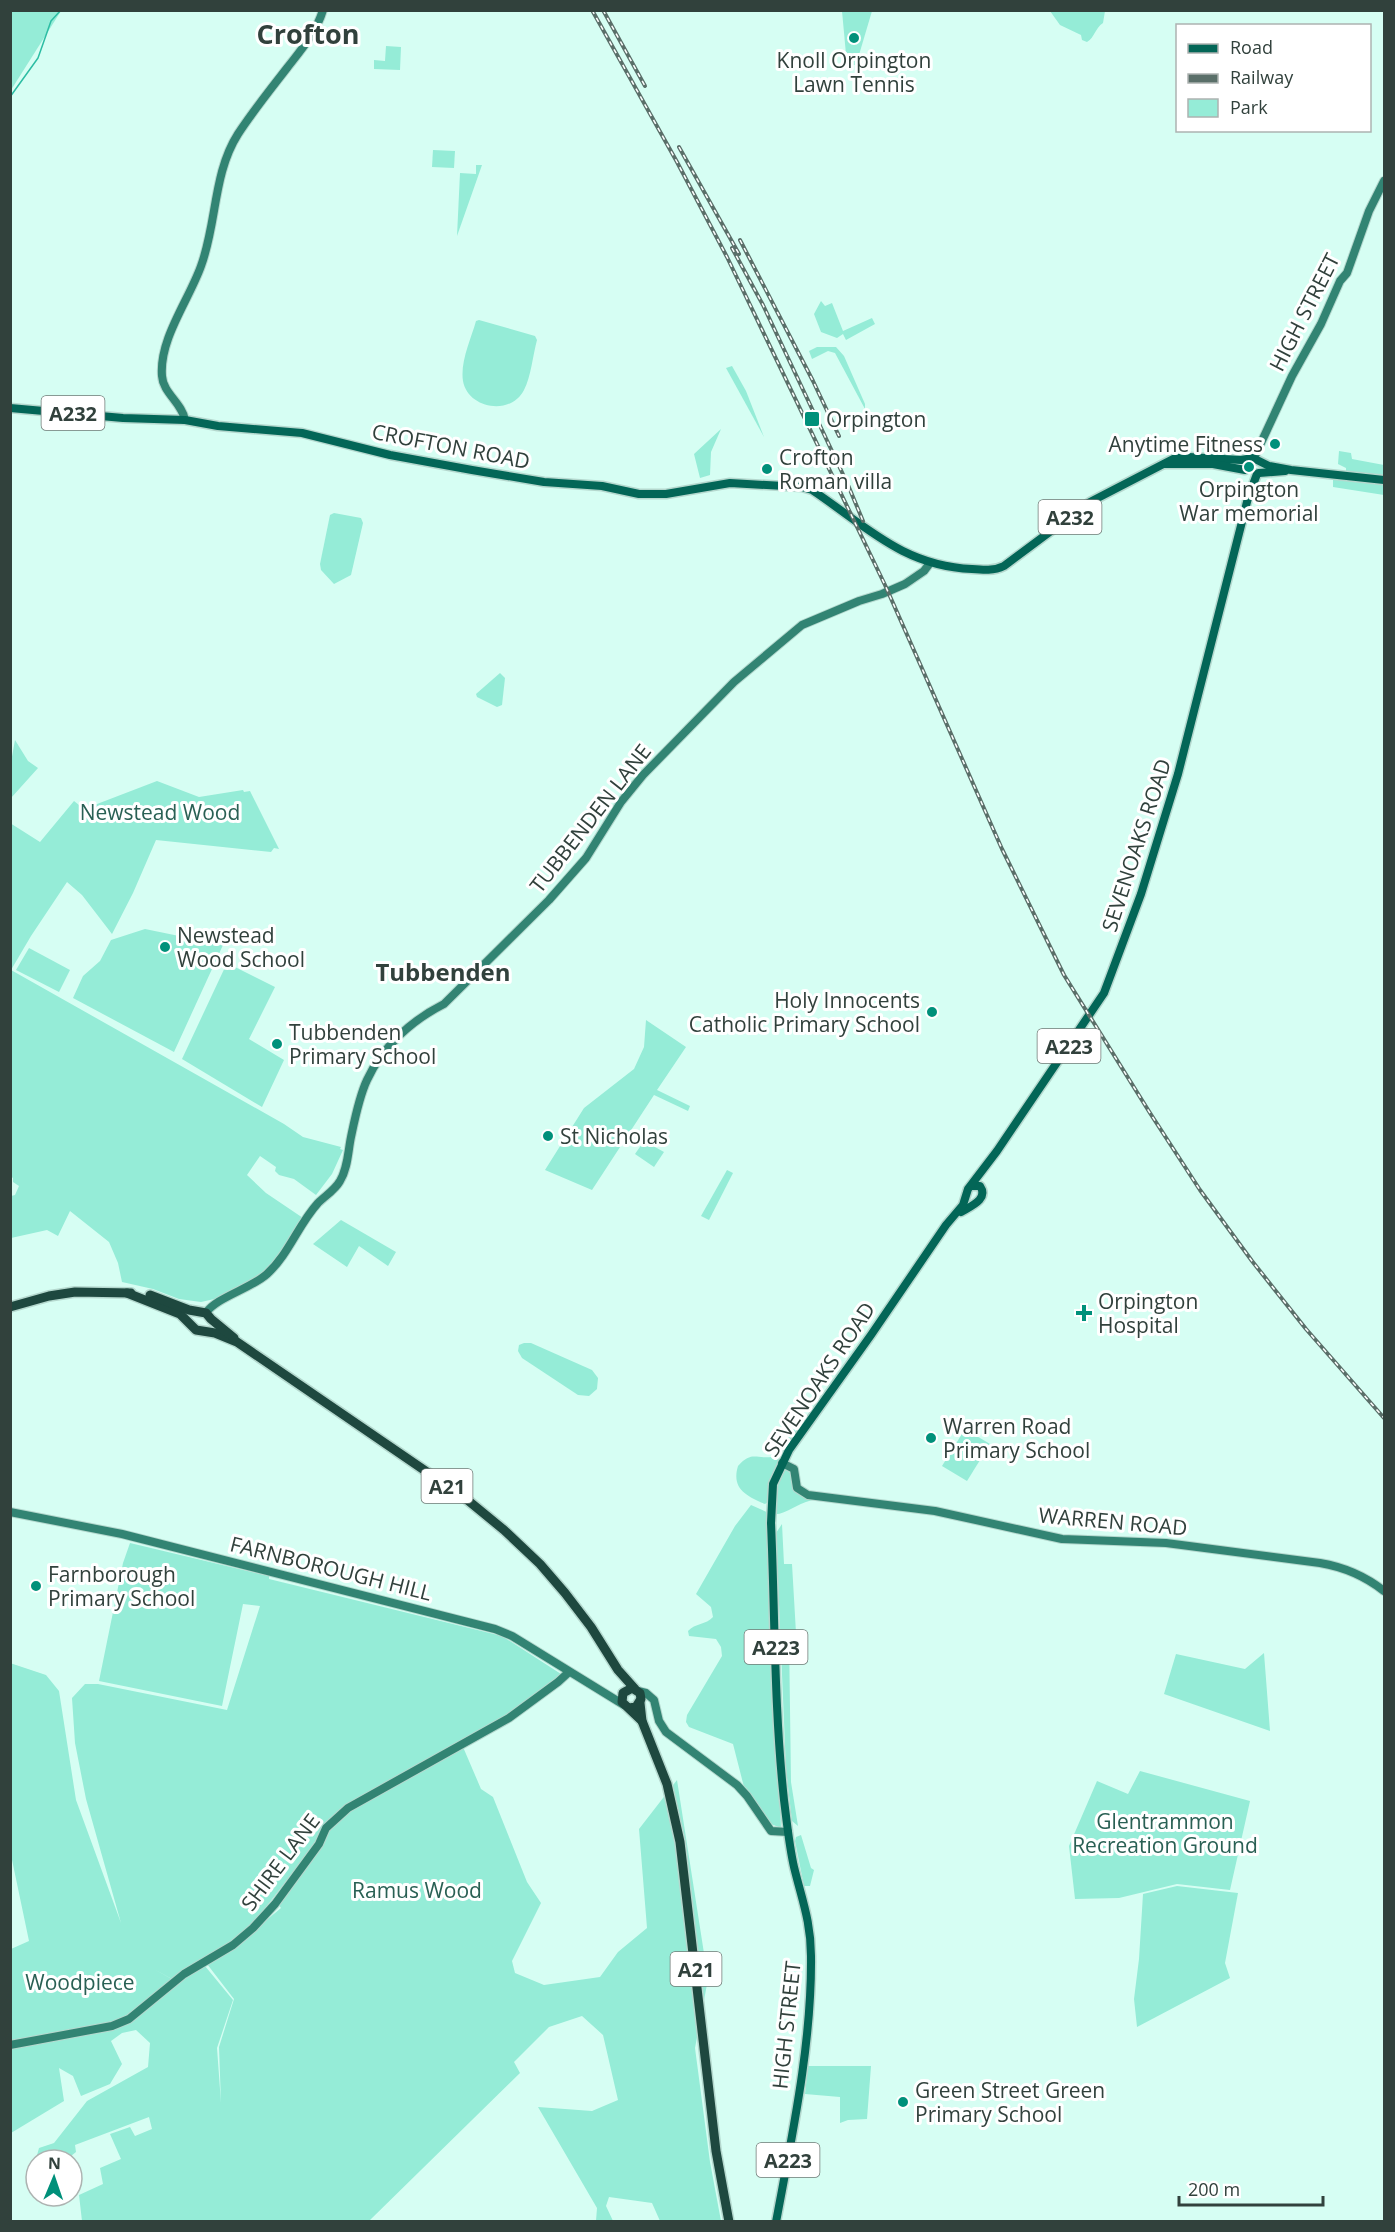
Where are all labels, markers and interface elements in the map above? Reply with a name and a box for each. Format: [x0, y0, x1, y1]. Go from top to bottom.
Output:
district label: Crofton [257, 15, 359, 52]
legend [1176, 24, 1371, 132]
marker: Knoll Orpington Lawn Tennis [847, 31, 861, 45]
text: Road [1230, 35, 1273, 59]
place label: Knoll Orpington Lawn Tennis [777, 46, 931, 98]
text: Railway [1230, 65, 1294, 89]
text: Park [1230, 95, 1268, 119]
street label: HIGH STREET [1262, 248, 1346, 376]
road number: A232 [42, 396, 104, 430]
place label: Orpington [826, 405, 926, 433]
marker: Orpington [803, 410, 821, 428]
street label: CROFTON ROAD [370, 417, 532, 475]
place label: Anytime Fitness [1109, 430, 1263, 458]
marker: Anytime Fitness [1268, 437, 1282, 451]
place label: Crofton Roman villa [779, 443, 892, 495]
marker: Orpington War memorial [1242, 460, 1256, 474]
marker: Crofton Roman villa [760, 462, 774, 476]
place label: Orpington War memorial [1179, 475, 1319, 527]
road number: A232 [1038, 500, 1102, 534]
street label: TUBBENDEN LANE [523, 738, 657, 898]
street label: SEVENOAKS ROAD [1095, 755, 1177, 935]
park label: Newstead Wood [80, 798, 240, 826]
place label: Newstead Wood School [177, 921, 305, 973]
marker: Newstead Wood School [158, 940, 172, 954]
district label: Tubbenden [375, 955, 511, 988]
place label: Holy Innocents Catholic Primary School [689, 986, 920, 1038]
marker: Holy Innocents Catholic Primary School [925, 1005, 939, 1019]
place label: Tubbenden Primary School [289, 1018, 436, 1070]
road number: A223 [1038, 1029, 1100, 1063]
marker: Tubbenden Primary School [270, 1037, 284, 1051]
place label: St Nicholas [560, 1122, 668, 1150]
marker: St Nicholas [541, 1129, 555, 1143]
place label: Orpington Hospital [1098, 1287, 1198, 1339]
street label: SEVENOAKS ROAD [757, 1296, 881, 1462]
marker: Orpington Hospital [1075, 1304, 1093, 1322]
place label: Warren Road Primary School [943, 1412, 1090, 1464]
marker: Warren Road Primary School [924, 1431, 938, 1445]
road number: A21 [422, 1469, 472, 1503]
street label: WARREN ROAD [1037, 1501, 1189, 1541]
street label: FARNBOROUGH HILL [227, 1529, 435, 1607]
place label: Farnborough Primary School [48, 1560, 195, 1612]
marker: Farnborough Primary School [29, 1579, 43, 1593]
road number: A223 [744, 1630, 808, 1664]
park label: Glentrammon Recreation Ground [1072, 1807, 1258, 1859]
street label: SHIRE LANE [234, 1808, 326, 1916]
park label: Ramus Wood [352, 1876, 482, 1904]
road number: A21 [670, 1952, 722, 1986]
street label: HIGH STREET [765, 1959, 807, 2090]
park label: Woodpiece [25, 1968, 135, 1996]
place label: Green Street Green Primary School [915, 2076, 1105, 2128]
marker: Green Street Green Primary School [896, 2095, 910, 2109]
road number: A223 [756, 2143, 820, 2177]
north arrow [24, 2148, 84, 2208]
text: N [48, 2152, 61, 2174]
scale bar [1179, 2169, 1323, 2207]
text: 200 m [1188, 2177, 1240, 2201]

